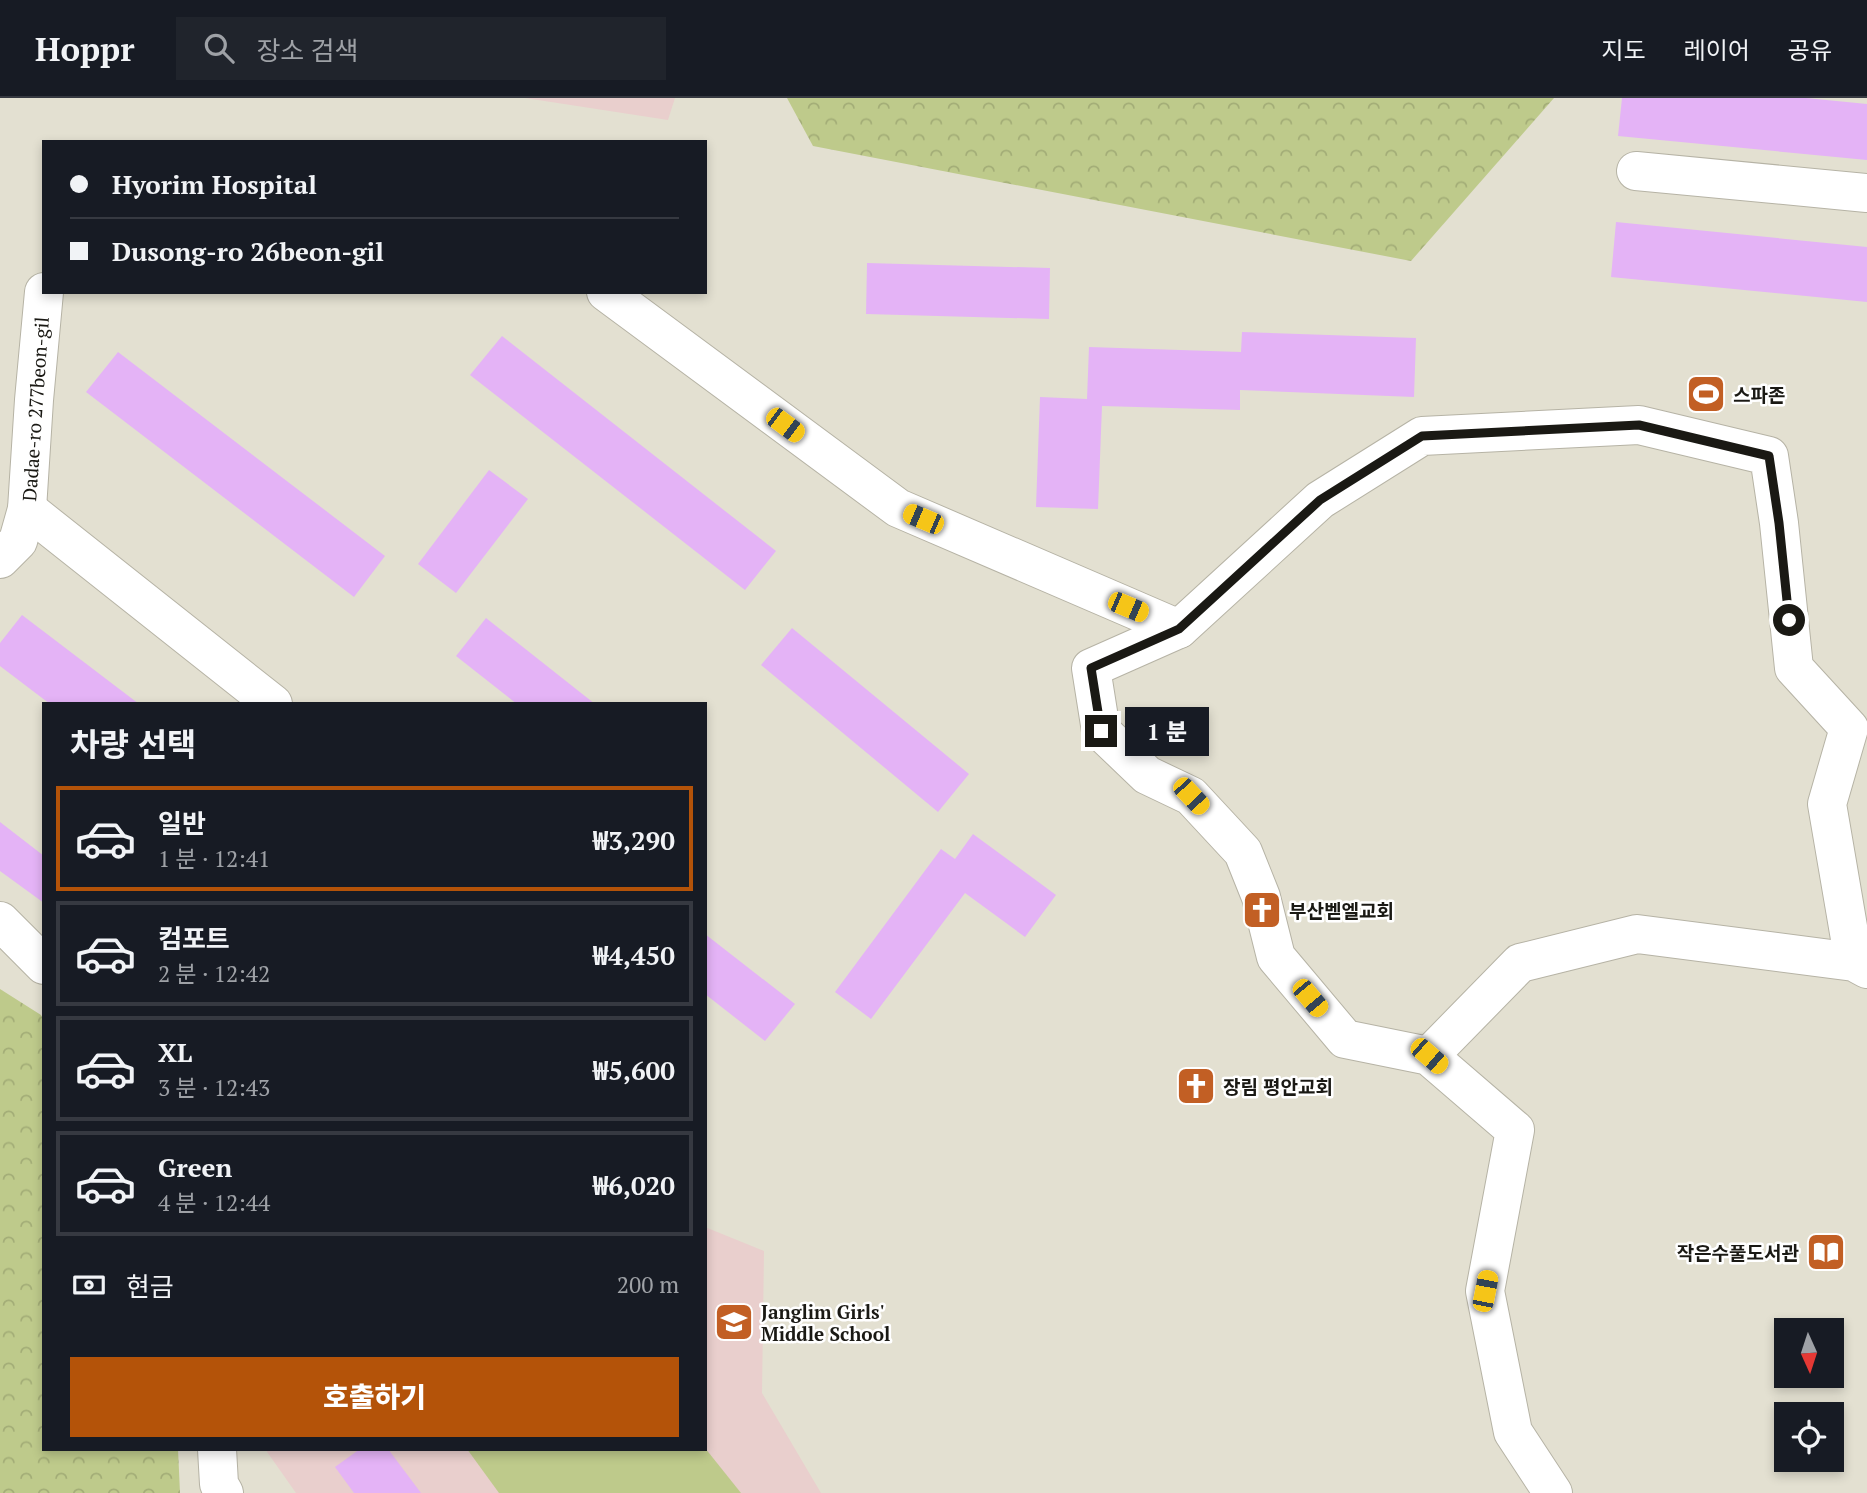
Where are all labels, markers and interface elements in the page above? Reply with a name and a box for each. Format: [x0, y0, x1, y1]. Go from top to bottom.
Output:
search box [176, 17, 666, 80]
text: Hoppr [35, 27, 134, 70]
icon: search [200, 29, 238, 67]
text: 장소 검색 [256, 33, 358, 67]
text: 지도 [1601, 34, 1646, 66]
text: 레이어 [1684, 34, 1750, 66]
text: 공유 [1788, 34, 1832, 66]
text: Hyorim Hospital [112, 167, 317, 201]
text: Dusong-ro 26beon-gil [112, 234, 384, 268]
street label: Dadae-ro 277beon-gil [16, 316, 54, 502]
sports icon: 스파존 [1685, 373, 1727, 415]
place label: 스파존 [1733, 382, 1785, 407]
car [762, 404, 809, 446]
car [900, 501, 947, 537]
car [1105, 589, 1152, 625]
route start [1773, 604, 1805, 636]
callout: 1 분 [1126, 706, 1210, 756]
route end [1085, 715, 1117, 747]
text: 1 분 [1147, 716, 1187, 747]
text: 차량 선택 [70, 723, 196, 765]
car [1169, 773, 1214, 819]
text: 일반 [158, 806, 206, 840]
icon: car [74, 807, 137, 870]
text: ₩3,290 [593, 823, 675, 857]
text: 1 분 · 12:41 [158, 843, 270, 874]
church icon: 부산벧엘교회 [1241, 889, 1283, 931]
place label: 부산벧엘교회 [1289, 898, 1394, 923]
text: 컴포트 [158, 921, 230, 955]
icon: car [74, 922, 137, 985]
text: ₩4,450 [593, 938, 675, 972]
text: 2 분 · 12:42 [158, 958, 270, 989]
car [1289, 975, 1332, 1021]
car [1407, 1034, 1452, 1078]
text: XL [158, 1035, 192, 1069]
icon: car [74, 1037, 137, 1100]
text: ₩5,600 [593, 1053, 675, 1087]
church icon: 장림 평안교회 [1175, 1065, 1217, 1107]
text: 3 분 · 12:43 [158, 1072, 270, 1103]
place label: 장림 평안교회 [1223, 1074, 1333, 1099]
text: Green [158, 1150, 232, 1184]
icon: car [74, 1152, 137, 1215]
text: ₩6,020 [593, 1168, 675, 1202]
text: 4 분 · 12:44 [158, 1187, 270, 1218]
library icon: 작은수풀도서관 [1805, 1231, 1847, 1273]
place label: 작은수풀도서관 [1677, 1240, 1800, 1265]
icon: cash [70, 1266, 108, 1304]
car [1471, 1268, 1500, 1314]
text: 현금 [126, 1269, 174, 1303]
text: 200 m [617, 1269, 679, 1300]
place label: Janglim Girls' Middle School [761, 1299, 890, 1346]
school or university icon: Janglim Girls' Middle School [713, 1301, 755, 1343]
north arrow [1774, 1318, 1844, 1388]
map controls [1774, 1318, 1844, 1472]
button: 호출하기 [70, 1357, 679, 1437]
button: locate [1774, 1402, 1844, 1472]

